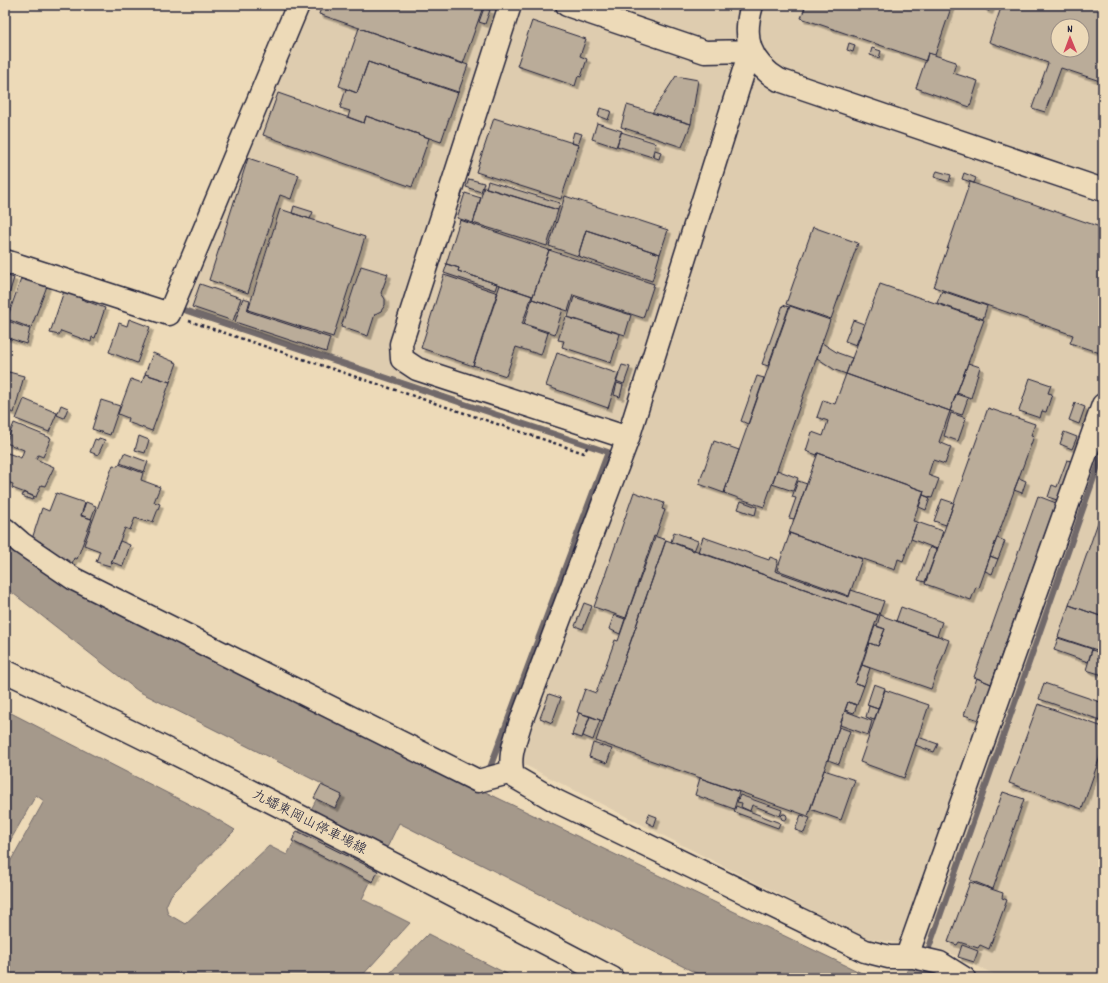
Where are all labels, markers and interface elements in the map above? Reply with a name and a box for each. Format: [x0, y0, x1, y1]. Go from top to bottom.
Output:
north arrow [1050, 18, 1090, 58]
text: N [1067, 22, 1073, 38]
street label: 九蟠東岡山停車場線 [248, 785, 370, 860]

